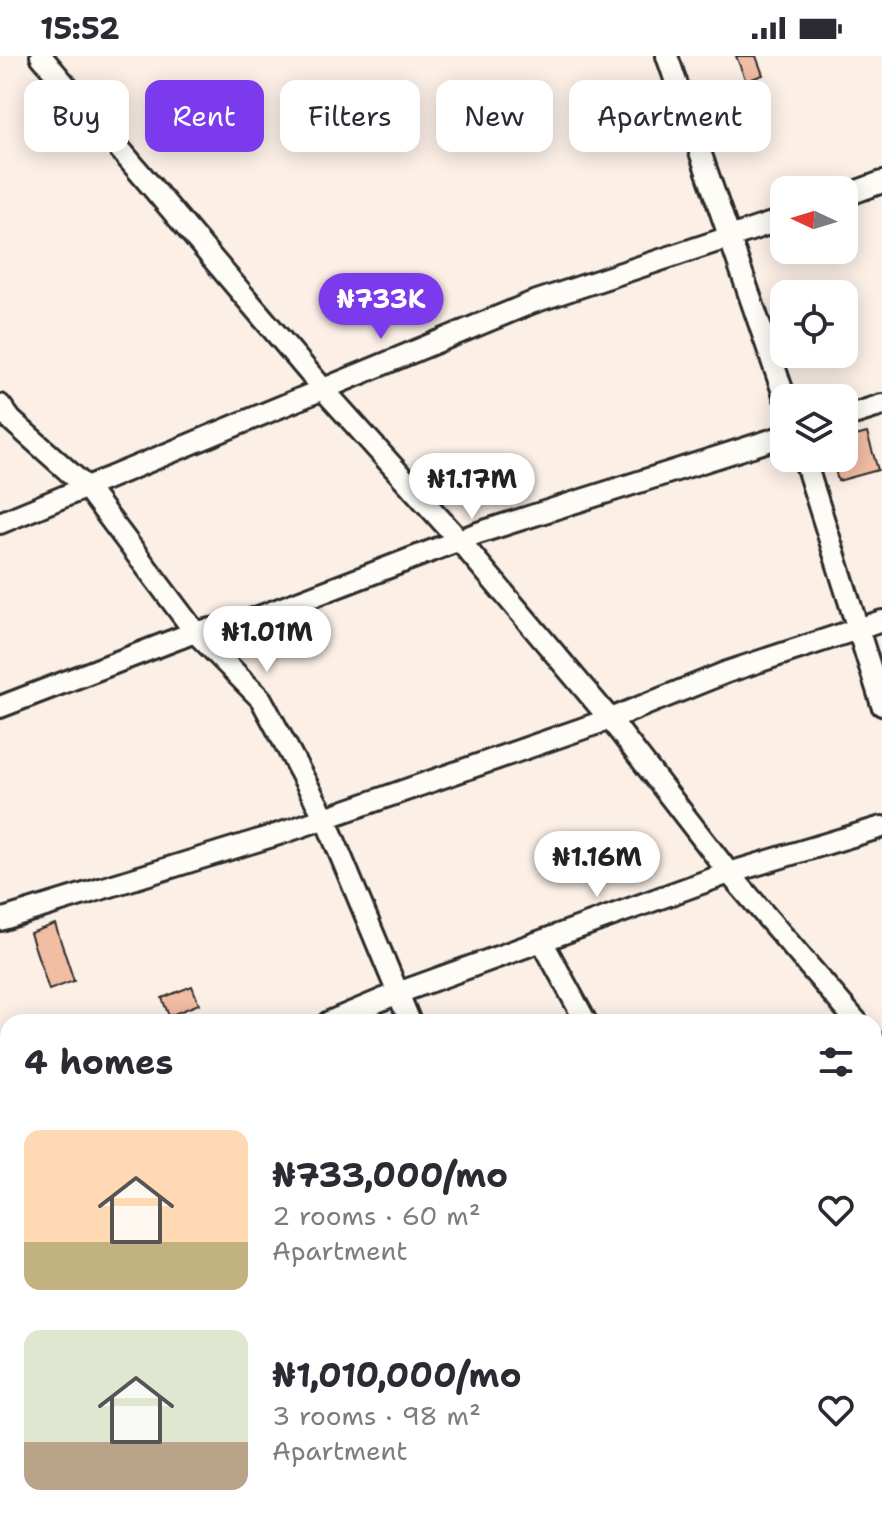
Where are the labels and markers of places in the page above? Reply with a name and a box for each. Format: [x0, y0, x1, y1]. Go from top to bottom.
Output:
pin: ₦733K [325, 273, 437, 341]
pin: ₦1.17M [407, 453, 537, 521]
pin: ₦1.01M [202, 606, 332, 674]
pin: ₦1.16M [532, 831, 662, 899]

